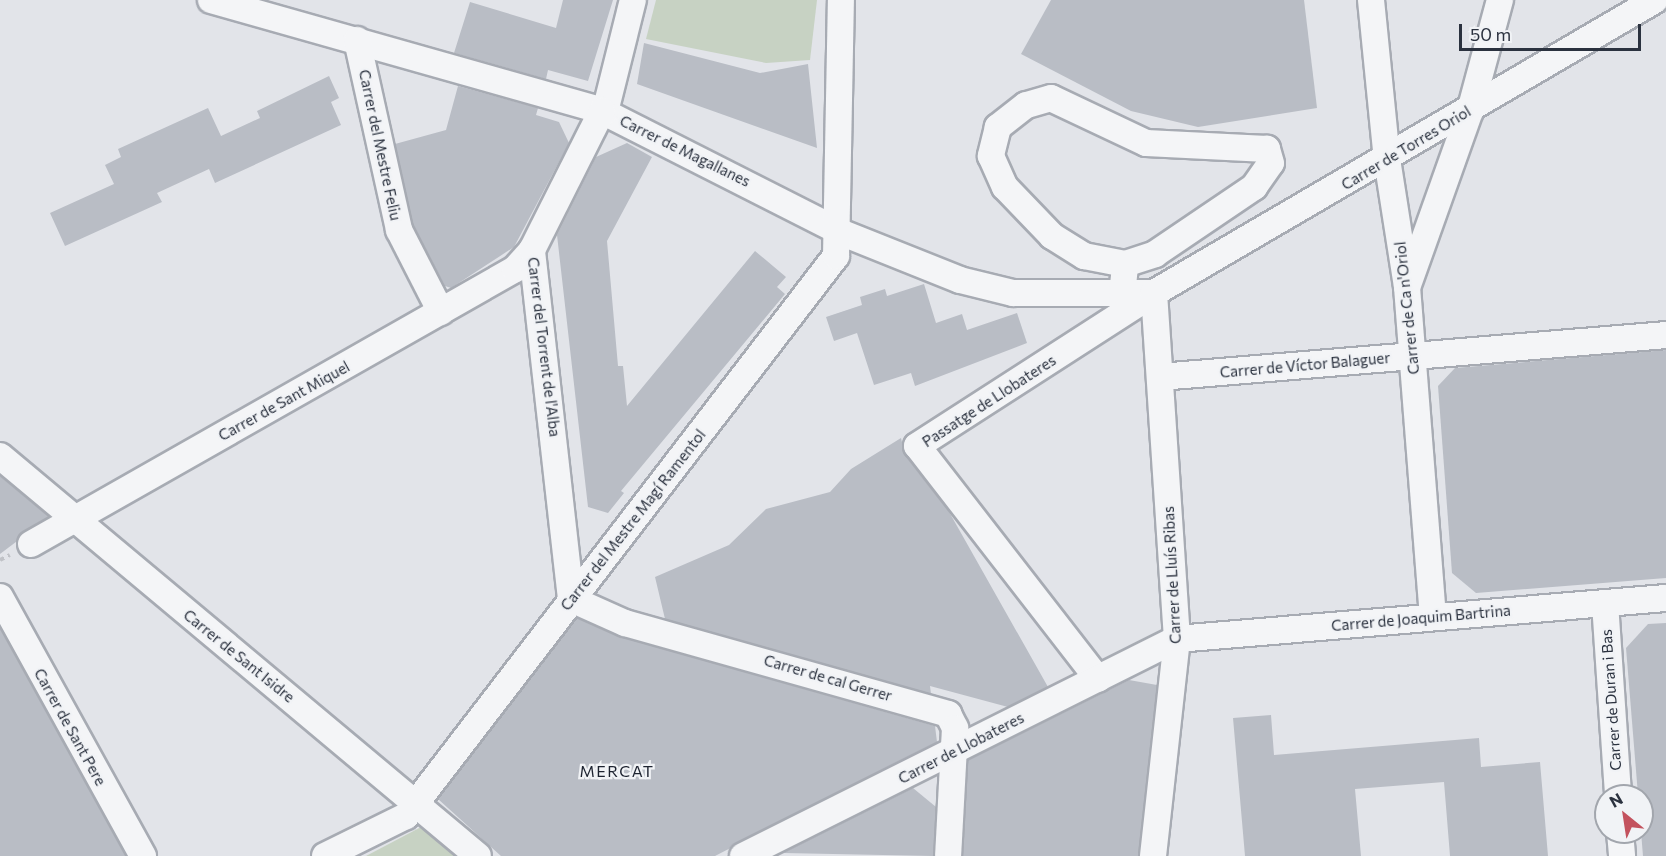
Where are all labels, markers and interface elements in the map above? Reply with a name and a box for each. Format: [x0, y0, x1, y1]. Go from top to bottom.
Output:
scale bar [1462, 12, 1644, 50]
text: 50 m [1470, 23, 1511, 45]
street label: Carrer del Mestre Feliu [355, 68, 405, 222]
street label: Carrer de Torres Oriol [1338, 102, 1474, 194]
street label: Carrer de Magallanes [617, 112, 753, 190]
street label: Carrer de Ca n'Oriol [1391, 241, 1423, 375]
street label: Carrer del Torrent de l'Alba [524, 256, 564, 438]
street label: Carrer de Víctor Balaguer [1219, 349, 1391, 381]
street label: Passatge de Llobateres [919, 351, 1059, 451]
street label: Carrer de Sant Miquel [215, 357, 353, 445]
street label: Carrer del Mestre Magí Ramentol [557, 426, 709, 614]
street label: Carrer de Lluís Ribas [1159, 506, 1185, 644]
street label: Carrer de Joaquim Bartrina [1330, 601, 1512, 635]
street label: Carrer de Sant Isidre [180, 606, 298, 706]
street label: Carrer de Duran i Bas [1597, 629, 1625, 771]
street label: Carrer de cal Gerrer [762, 651, 894, 705]
street label: Carrer de Sant Pere [30, 665, 110, 789]
street label: Carrer de Llobateres [895, 709, 1027, 787]
district label: MERCAT [579, 761, 655, 781]
north arrow [1594, 784, 1654, 844]
text: N [1606, 788, 1626, 811]

